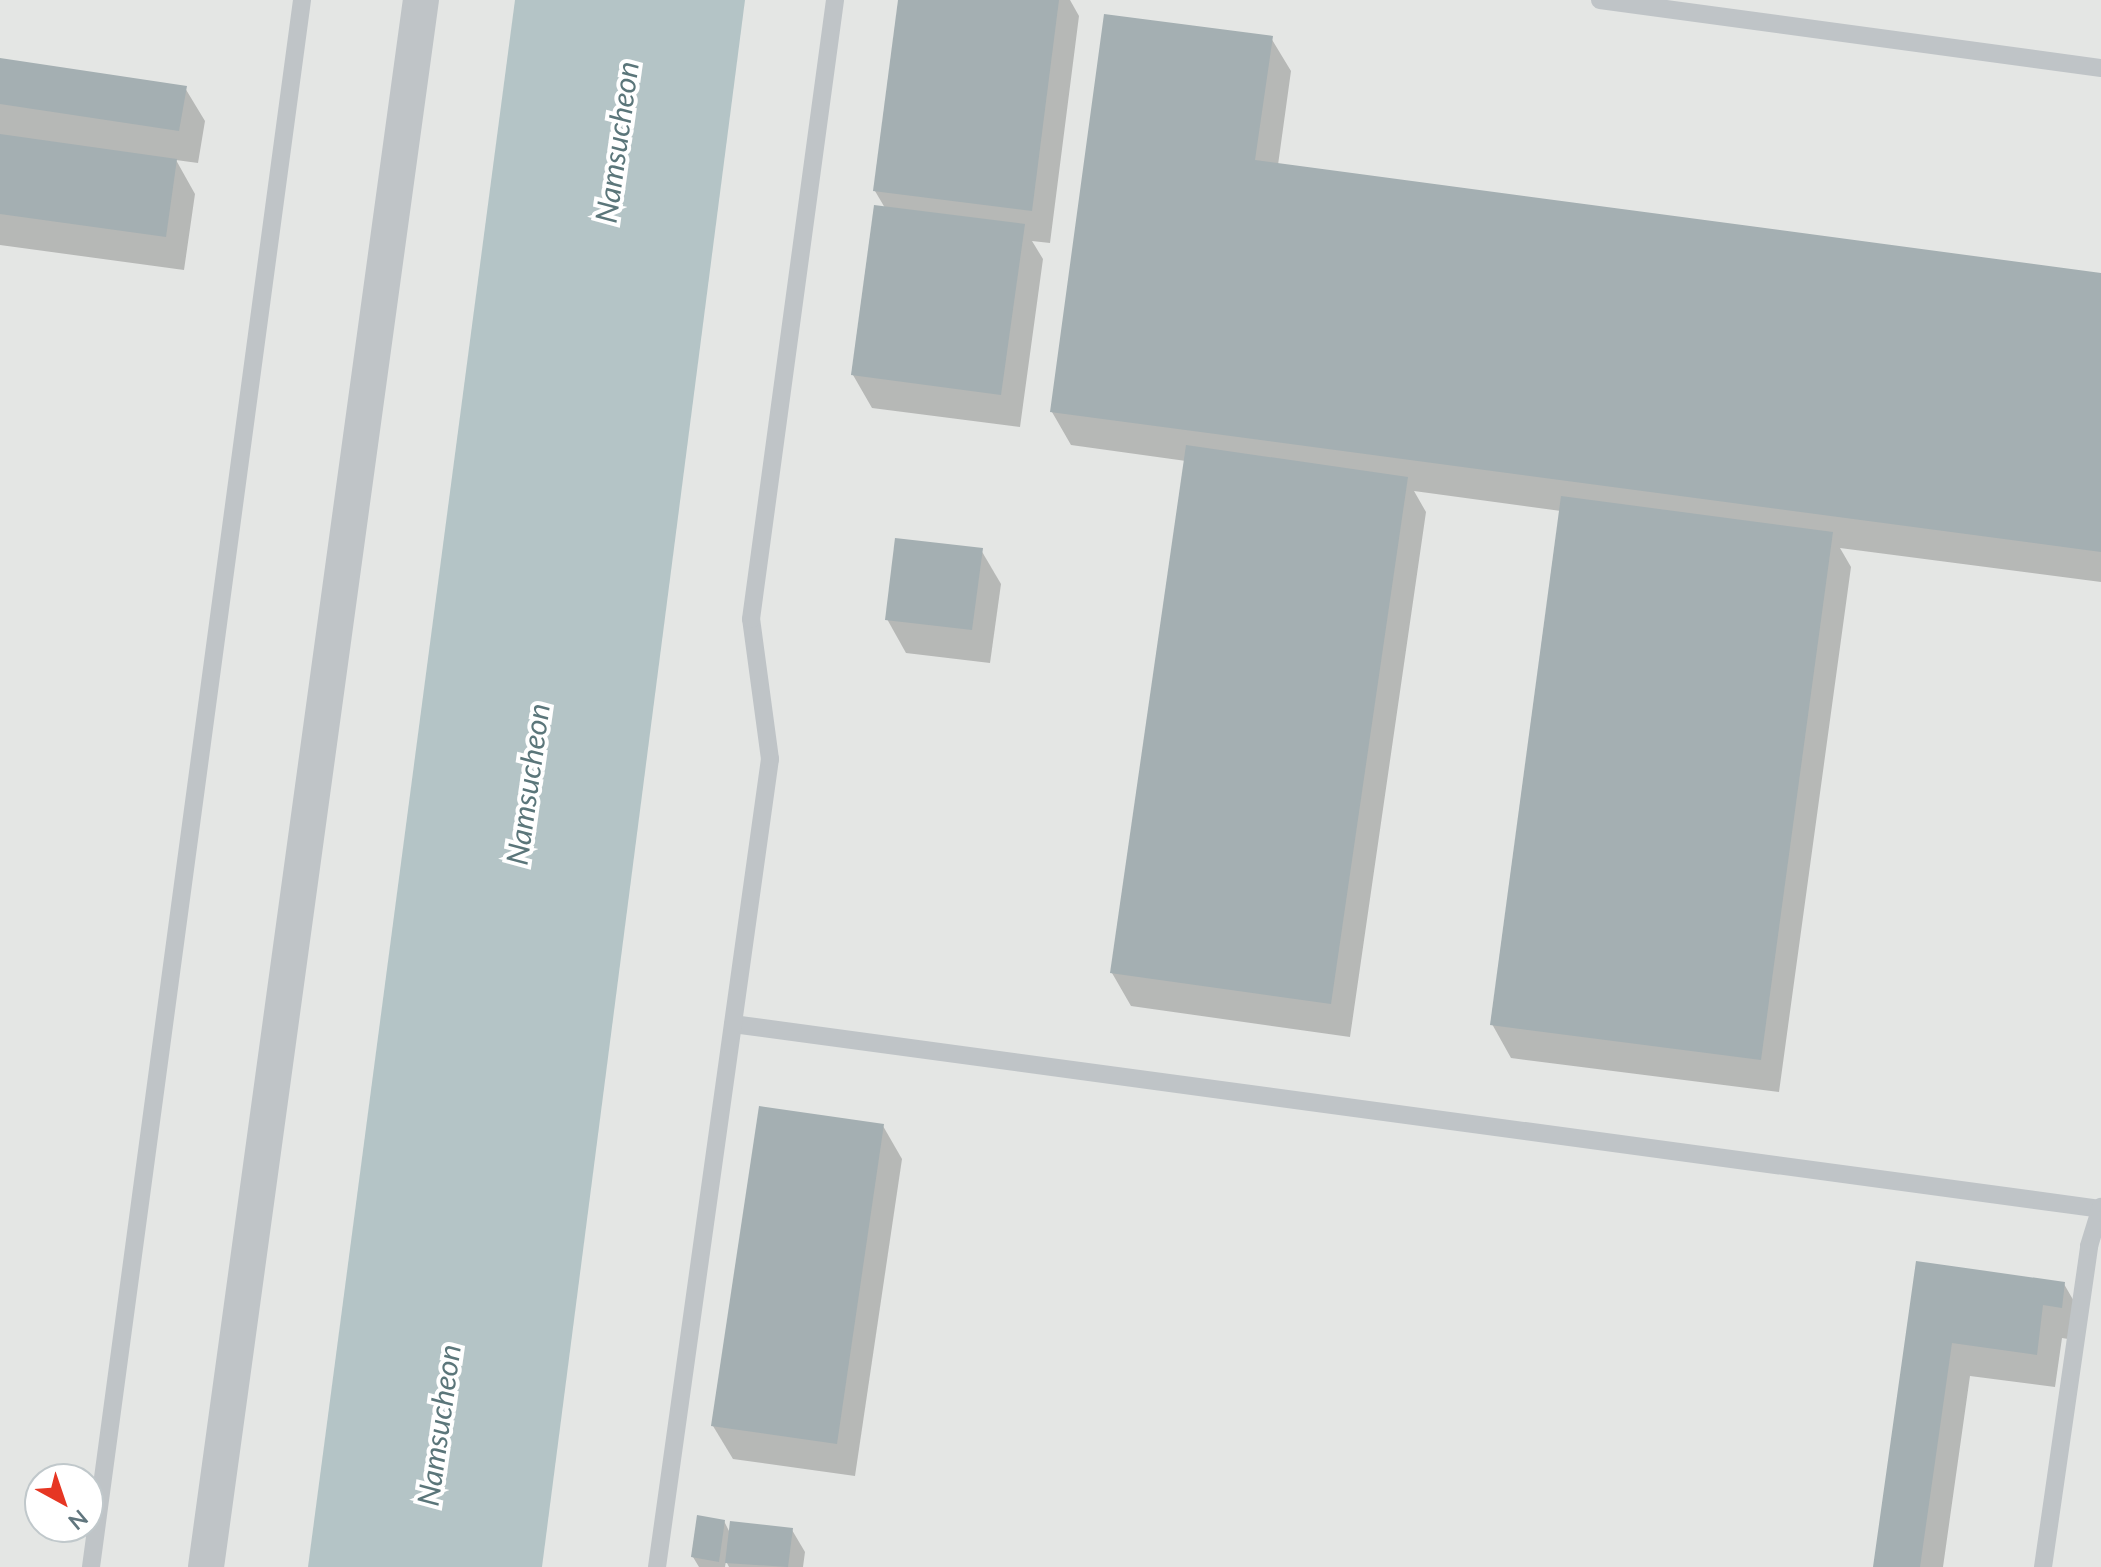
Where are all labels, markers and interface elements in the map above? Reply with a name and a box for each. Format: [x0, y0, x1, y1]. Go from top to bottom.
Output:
water label: Namsucheon [587, 59, 645, 225]
water label: Namsucheon [498, 701, 556, 867]
water label: Namsucheon [409, 1342, 467, 1508]
north arrow [24, 1463, 104, 1543]
text: N [63, 1504, 94, 1536]

